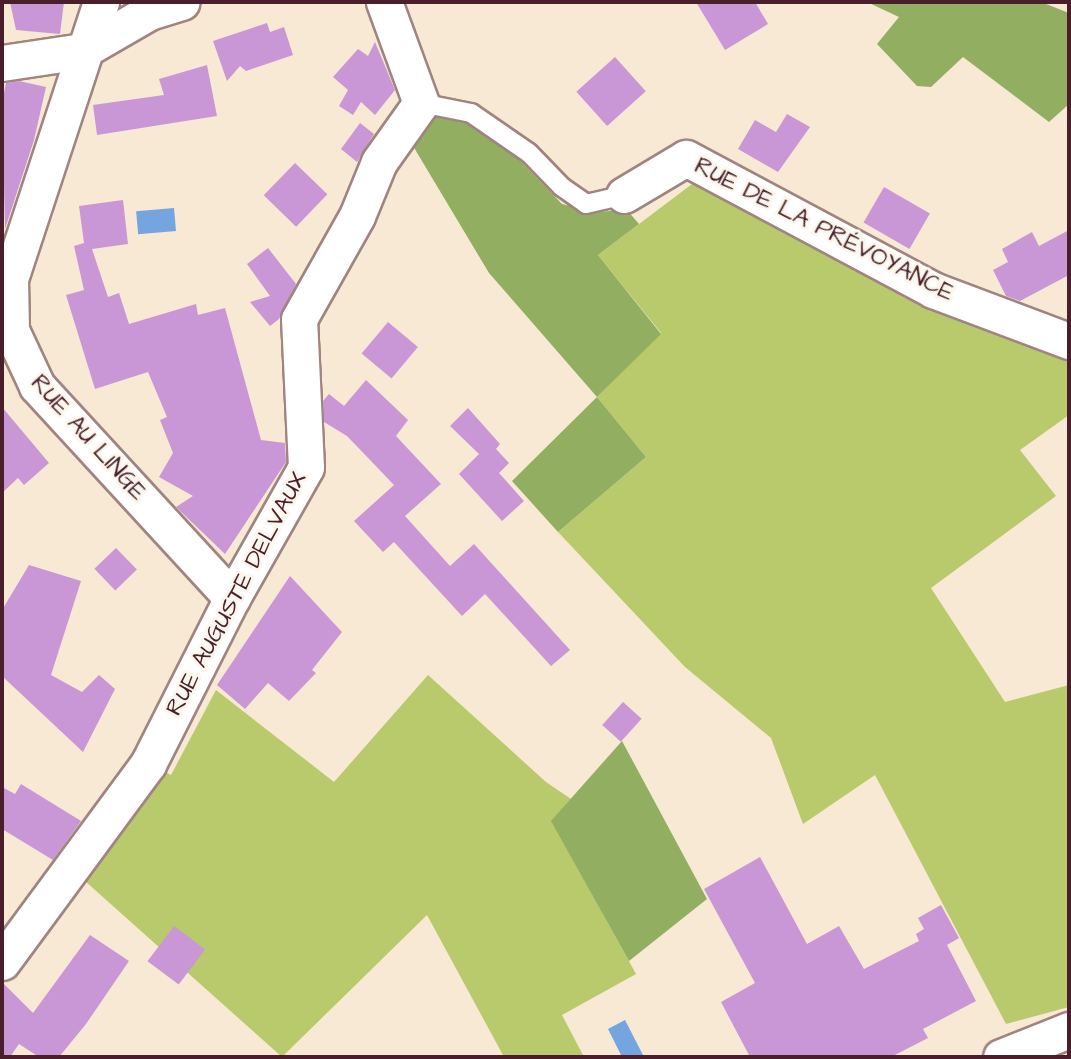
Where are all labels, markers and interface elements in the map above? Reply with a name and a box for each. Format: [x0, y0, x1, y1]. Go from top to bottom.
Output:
street label: RUE DE LA PRÉVOYANCE [689, 152, 959, 308]
street label: RUE AU LINGE [24, 369, 152, 507]
street label: RUE AUGUSTE DELVAUX [160, 467, 314, 721]

